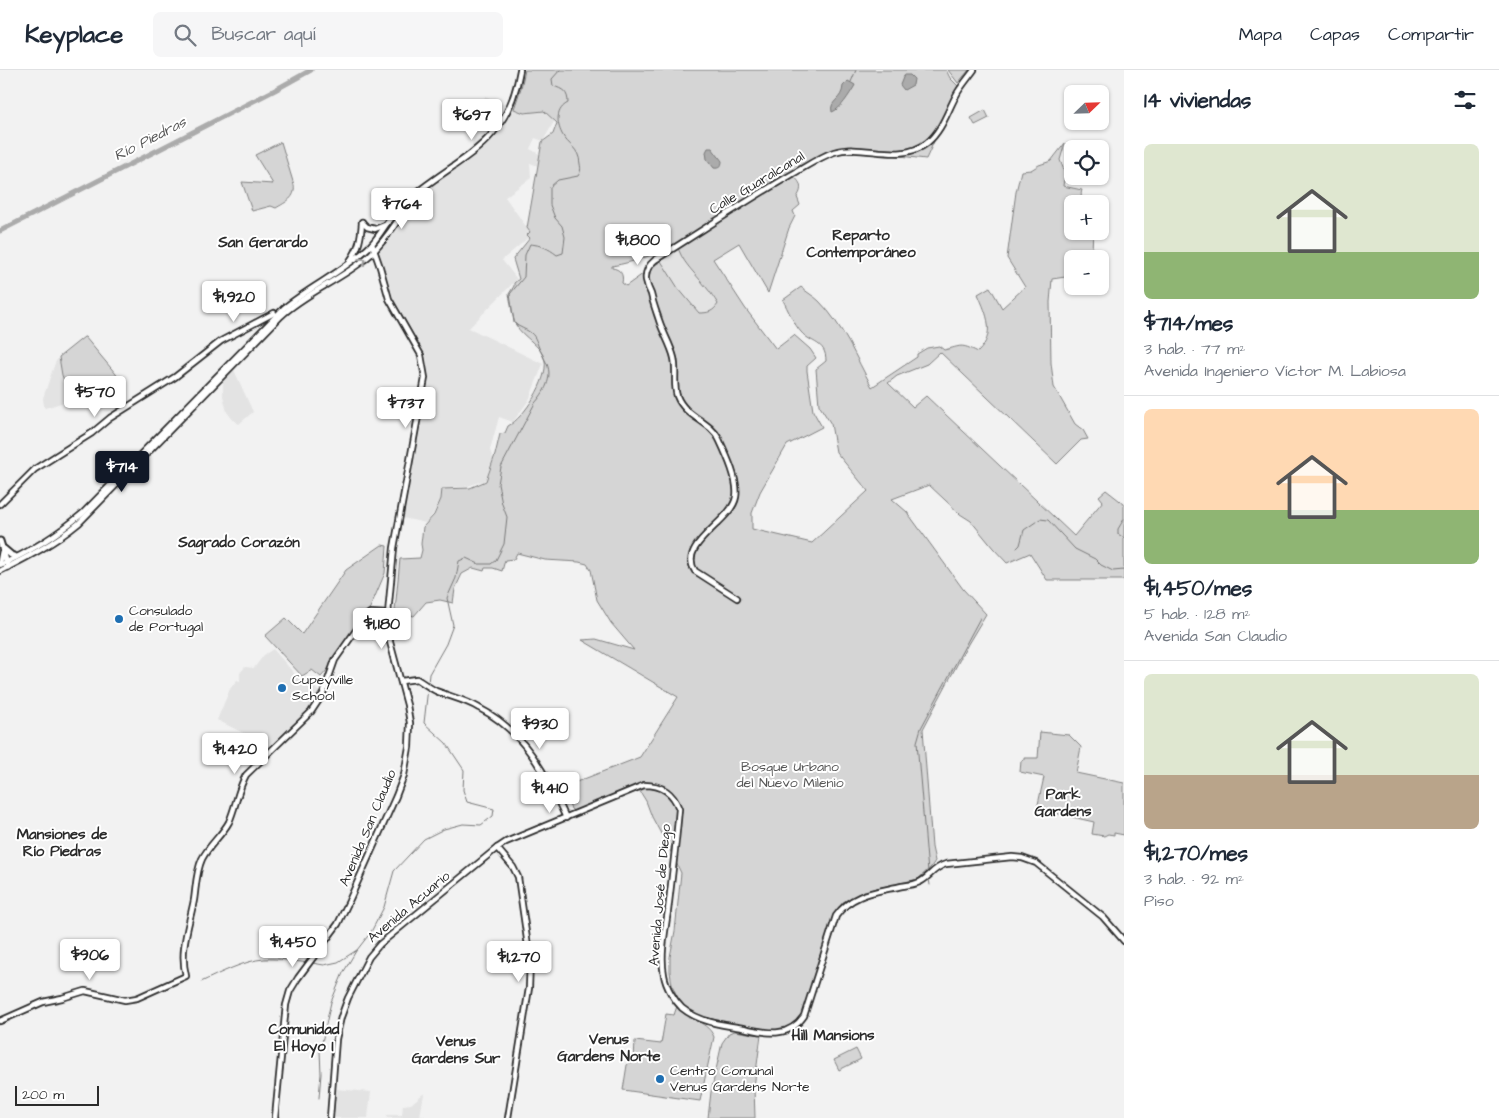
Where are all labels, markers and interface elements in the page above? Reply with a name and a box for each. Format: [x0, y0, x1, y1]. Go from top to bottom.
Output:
search box [153, 12, 503, 57]
text: Keyplace [25, 18, 123, 52]
icon: search [171, 21, 199, 49]
text: Buscar aquí [211, 21, 316, 48]
text: Mapa [1239, 22, 1282, 47]
text: Capas [1310, 22, 1360, 47]
text: Compartir [1388, 22, 1474, 47]
north arrow [1064, 85, 1109, 130]
map controls [1064, 85, 1109, 295]
text: 14 viviendas [1144, 86, 1251, 115]
icon: filters [1451, 86, 1479, 114]
pin: $697 [442, 98, 502, 141]
text: $697 [453, 104, 491, 126]
water label: Río Piedras [110, 111, 191, 166]
button: locate [1064, 140, 1109, 185]
street label: Calle Guaralcanal [706, 147, 808, 219]
icon: home [1267, 176, 1357, 266]
pin: $764 [372, 188, 432, 230]
text: $764 [382, 193, 422, 215]
button: + [1064, 195, 1109, 240]
pin: $1,800 [597, 224, 679, 266]
district label: Reparto Contemporáneo [806, 225, 916, 263]
text: $1,800 [616, 229, 660, 251]
district label: San Gerardo [217, 232, 308, 253]
button: − [1064, 250, 1109, 295]
one-way arrow [357, 258, 367, 267]
pin: $1,920 [193, 280, 275, 323]
text: $1,920 [213, 286, 255, 308]
text: $714/mes [1144, 309, 1233, 338]
text: 3 hab. · 77 m² [1144, 338, 1245, 360]
text: Avenida Ingeniero Víctor M. Labiosa [1144, 360, 1406, 382]
pin: $570 [65, 376, 125, 418]
text: $570 [75, 381, 115, 403]
pin: $737 [376, 386, 436, 429]
text: $737 [388, 392, 424, 414]
icon: home [1267, 442, 1357, 532]
pin: $714 [92, 450, 152, 493]
text: $714 [106, 456, 138, 478]
district label: Sagrado Corazón [177, 532, 300, 555]
text: $1,450/mes [1144, 574, 1252, 603]
place label: Consulado de Portugal [129, 601, 203, 637]
text: 5 hab. · 128 m² [1144, 603, 1251, 625]
pin: $1,180 [341, 608, 423, 650]
marker: Consulado de Portugal [113, 613, 125, 625]
text: $1,180 [364, 613, 400, 635]
text: Avenida San Claudio [1144, 625, 1287, 647]
place label: Cupeyville School [292, 670, 354, 706]
marker: Cupeyville School [276, 682, 288, 694]
icon: home [1267, 707, 1357, 797]
pin: $930 [510, 708, 570, 750]
text: $930 [522, 713, 558, 735]
pin: $1,420 [194, 732, 276, 775]
text: $1,420 [213, 738, 257, 760]
park label: Bosque Urbano del Nuevo Milenio [736, 757, 844, 793]
street label: Avenida San Claudio [334, 766, 402, 889]
pin: $1,410 [509, 772, 591, 814]
text: $1,410 [532, 777, 568, 799]
district label: Park Gardens [1034, 784, 1092, 822]
street label: Avenida José de Diego [644, 823, 676, 967]
district label: Mansiones de Río Piedras [17, 824, 107, 862]
text: $1,270/mes [1144, 839, 1248, 868]
street label: Avenida Acuario [363, 866, 455, 948]
text: 3 hab. · 92 m² [1144, 868, 1244, 890]
text: Piso [1144, 890, 1174, 912]
pin: $1,450 [252, 926, 334, 968]
text: $1,450 [270, 931, 316, 953]
pin: $906 [60, 938, 120, 981]
pin: $1,270 [478, 940, 560, 983]
text: $906 [71, 944, 109, 966]
text: $1,270 [498, 946, 540, 968]
district label: Comunidad El Hoyo I [268, 1019, 340, 1058]
district label: Hill Mansions [792, 1025, 875, 1046]
district label: Venus Gardens Norte [557, 1029, 661, 1067]
district label: Venus Gardens Sur [412, 1031, 501, 1069]
place label: Centro Comunal Venus Gardens Norte [670, 1061, 810, 1097]
marker: Centro Comunal Venus Gardens Norte [654, 1073, 666, 1085]
scale bar [15, 1083, 99, 1106]
text: 200 m [22, 1085, 64, 1105]

